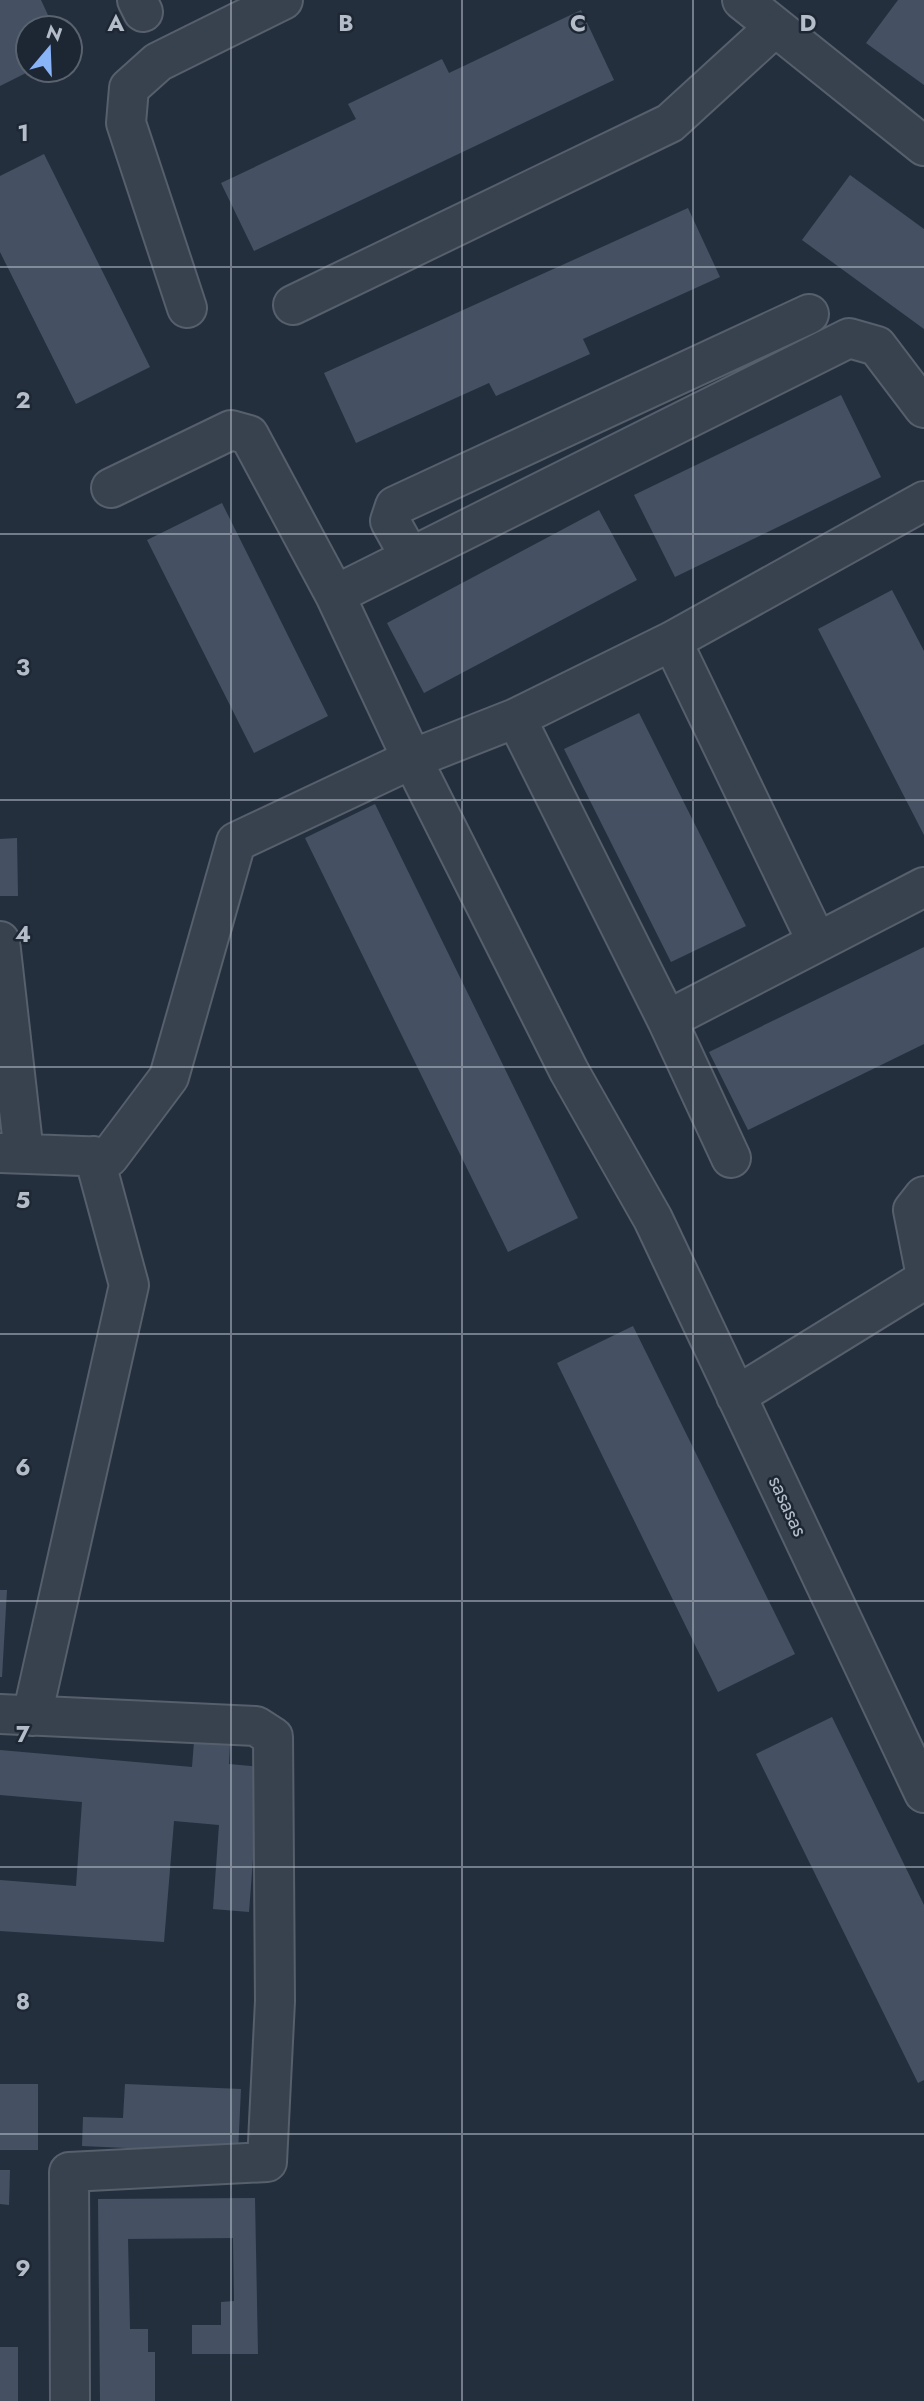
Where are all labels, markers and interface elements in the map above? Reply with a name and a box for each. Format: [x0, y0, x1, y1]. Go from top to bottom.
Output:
text: A [107, 6, 125, 40]
text: B [338, 6, 354, 40]
text: C [570, 6, 586, 40]
text: D [800, 6, 817, 40]
north arrow [14, 14, 84, 84]
text: N [43, 18, 66, 49]
text: 1 [17, 116, 29, 150]
text: 2 [15, 383, 31, 417]
text: 3 [16, 650, 30, 684]
text: 4 [15, 917, 31, 951]
text: 5 [16, 1183, 30, 1217]
text: 6 [15, 1450, 31, 1484]
street label: sasasas [761, 1471, 815, 1541]
text: 7 [16, 1717, 30, 1751]
text: 8 [16, 1984, 30, 2018]
text: 9 [15, 2251, 31, 2285]

